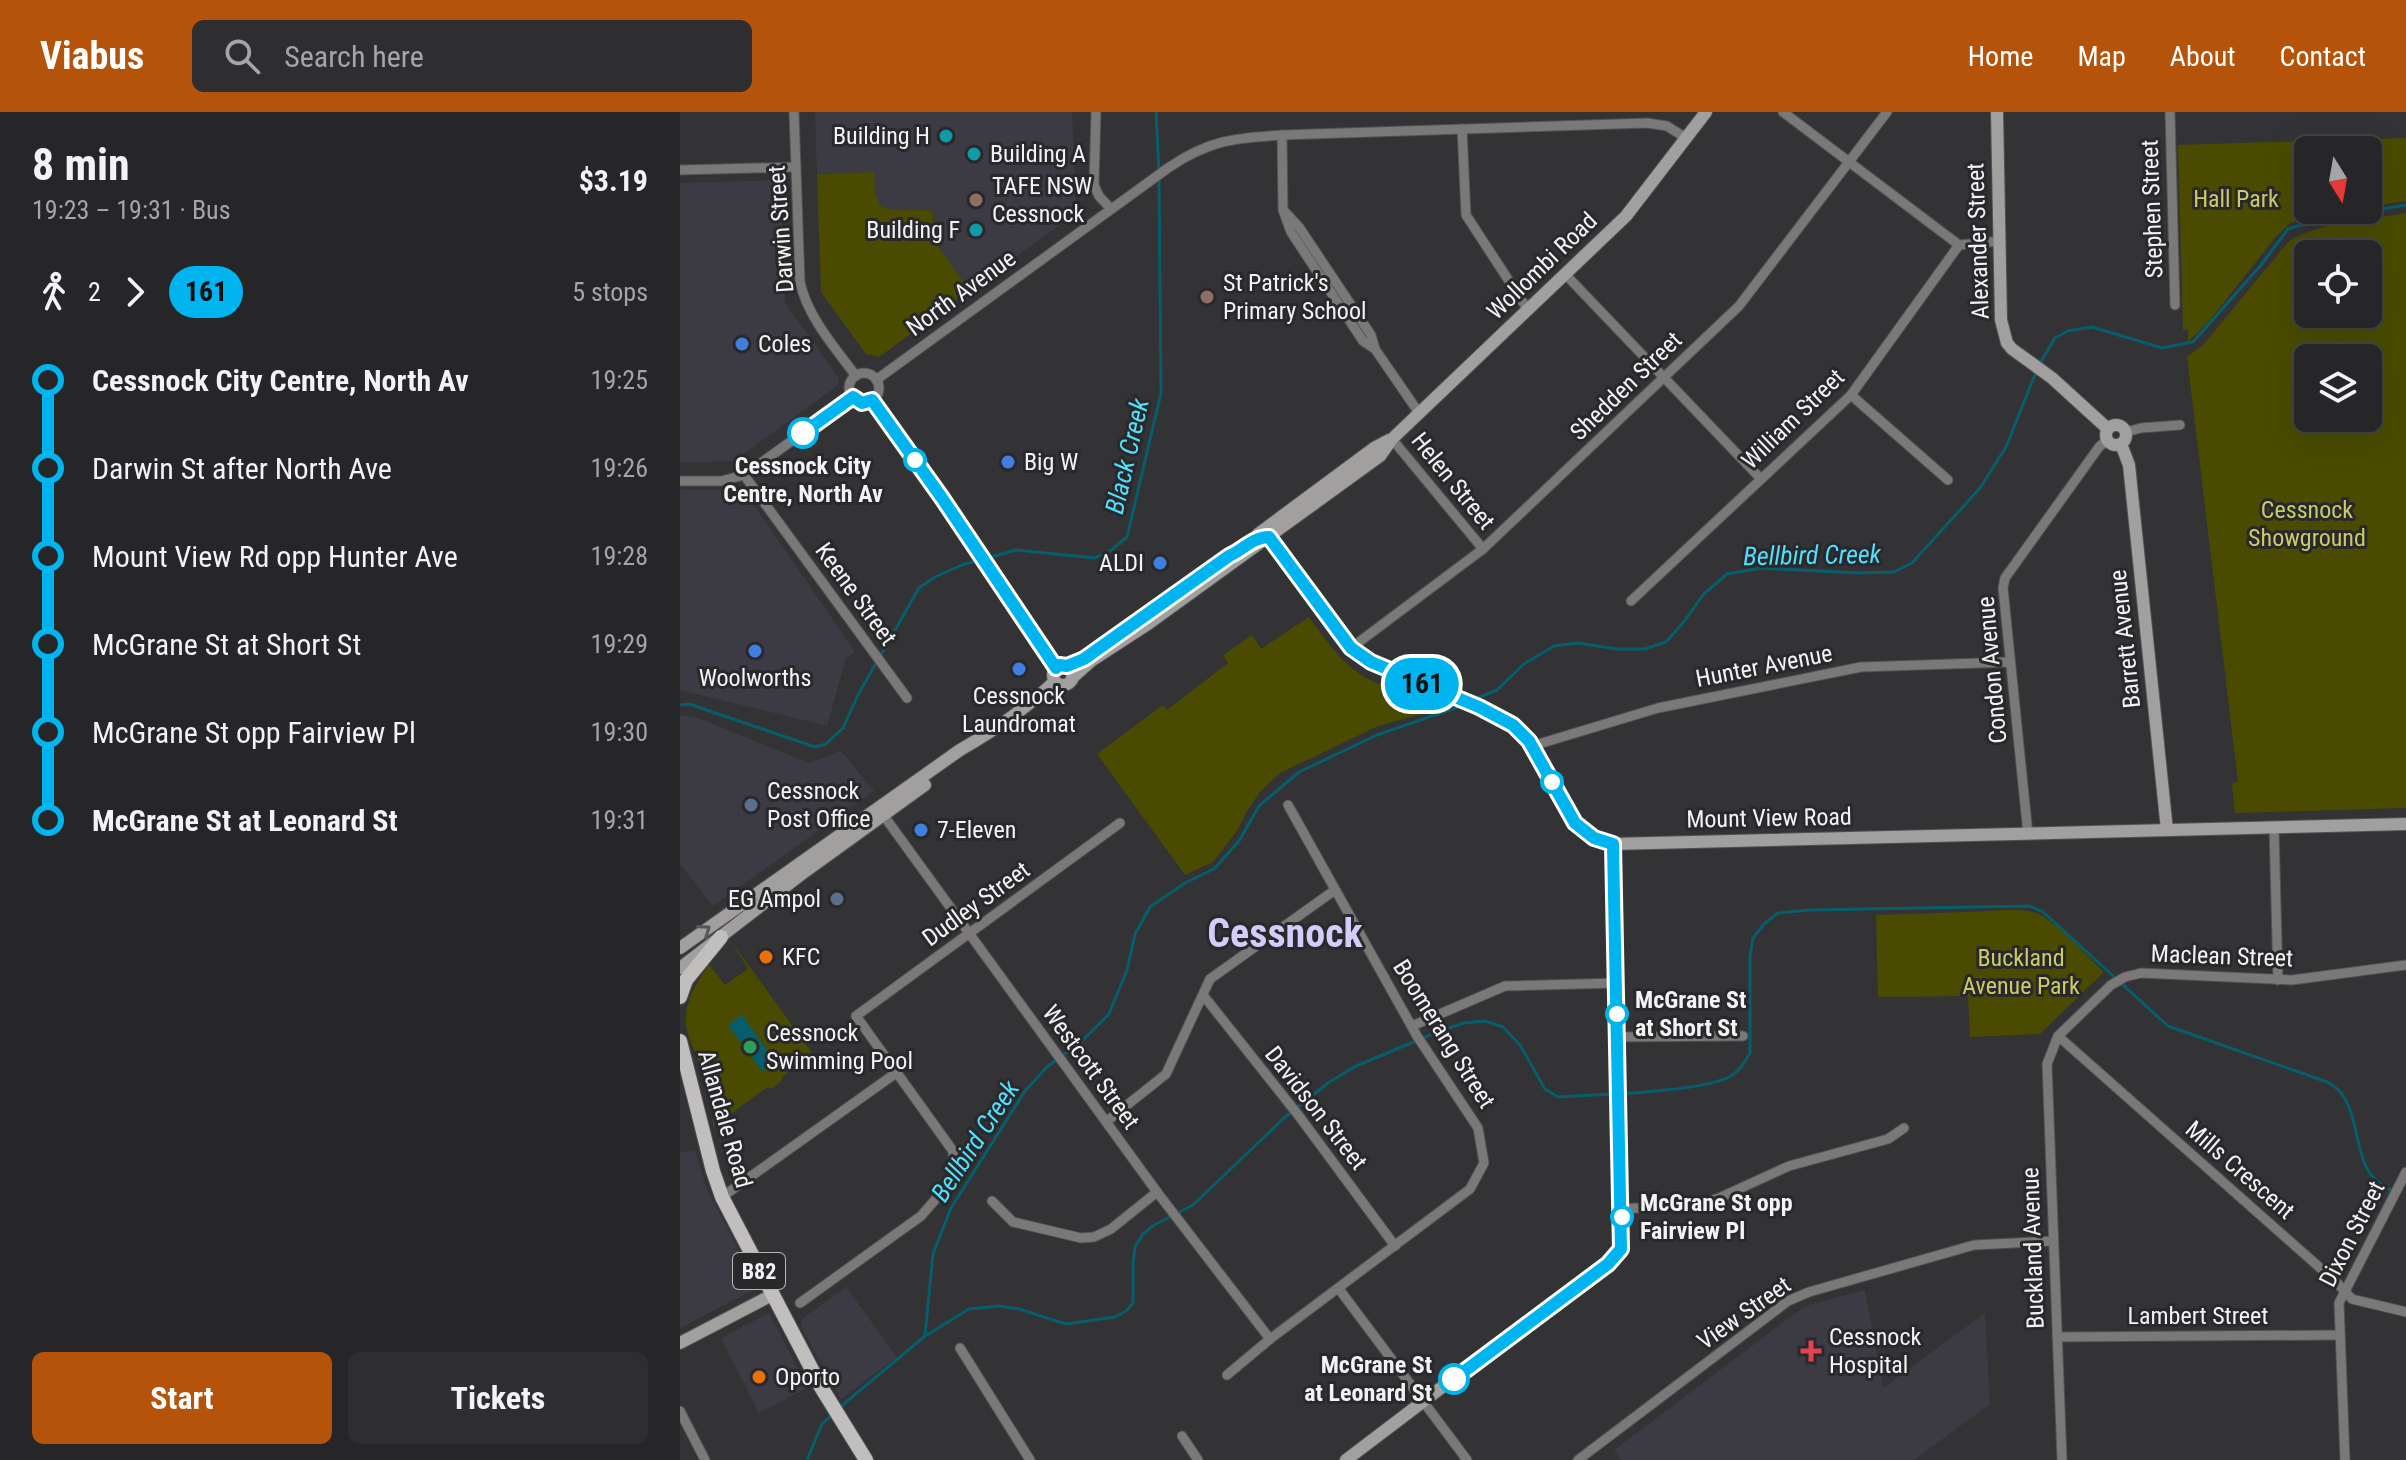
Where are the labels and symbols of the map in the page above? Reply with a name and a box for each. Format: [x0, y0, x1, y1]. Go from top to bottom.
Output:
place label: Building H [833, 122, 930, 150]
marker: Building H [937, 127, 955, 145]
north arrow [2294, 136, 2382, 224]
street label: Stephen Street [2136, 139, 2168, 279]
place label: Building A [990, 140, 1086, 168]
marker: Building A [965, 145, 983, 163]
street label: Alexander Street [1961, 162, 1995, 320]
street label: Darwin Street [763, 165, 799, 293]
place label: TAFE NSW Cessnock [992, 172, 1092, 228]
park label: Hall Park [2193, 185, 2279, 213]
marker: TAFE NSW Cessnock [967, 191, 985, 209]
street label: Wollombi Road [1481, 207, 1603, 325]
place label: Building F [866, 216, 960, 244]
marker: Building F [967, 221, 985, 239]
street label: North Avenue [901, 244, 1021, 342]
place label: St Patrick's Primary School [1223, 269, 1366, 325]
marker: St Patrick's Primary School [1198, 288, 1216, 306]
street label: Shedden Street [1565, 326, 1687, 446]
place label: Coles [758, 330, 811, 358]
marker: Coles [733, 335, 751, 353]
street label: William Street [1736, 363, 1850, 475]
water label: Black Creek [1099, 395, 1155, 517]
marker: Cessnock City Centre, North Av [788, 418, 818, 448]
street label: Helen Street [1406, 427, 1500, 535]
place label: Big W [1024, 448, 1078, 476]
unlabelled marker [904, 449, 926, 471]
place label: Cessnock City Centre, North Av [723, 452, 883, 508]
marker: Big W [999, 453, 1017, 471]
park label: Cessnock Showground [2248, 496, 2366, 552]
street label: Keene Street [809, 537, 903, 651]
water label: Bellbird Creek [1743, 539, 1882, 571]
place label: ALDI [1099, 549, 1144, 577]
marker: ALDI [1151, 554, 1169, 572]
street label: Barrett Avenue [2104, 568, 2146, 710]
street label: Condon Avenue [1972, 595, 2012, 745]
street label: Hunter Avenue [1693, 639, 1835, 693]
marker: Woolworths [746, 642, 764, 660]
line badge: 161 [1376, 658, 1468, 710]
marker: Cessnock Laundromat [1010, 660, 1028, 678]
place label: Woolworths [699, 664, 811, 692]
place label: Cessnock Laundromat [962, 682, 1076, 738]
unlabelled marker [1541, 771, 1563, 793]
place label: Cessnock Post Office [767, 777, 870, 833]
marker: Cessnock Post Office [742, 796, 760, 814]
street label: Mount View Road [1686, 803, 1852, 833]
place label: 7-Eleven [937, 816, 1016, 844]
marker: 7-Eleven [912, 821, 930, 839]
street label: Dudley Street [917, 856, 1035, 952]
place label: EG Ampol [728, 885, 821, 913]
marker: EG Ampol [828, 890, 846, 908]
district label: Cessnock [1207, 910, 1364, 957]
one-way arrow [697, 925, 711, 940]
street label: Maclean Street [2150, 940, 2294, 972]
place label: KFC [782, 943, 820, 971]
park label: Buckland Avenue Park [1962, 944, 2080, 1000]
marker: KFC [757, 948, 775, 966]
street label: Boomerang Street [1387, 954, 1501, 1114]
place label: McGrane St at Short St [1635, 986, 1746, 1042]
street label: Westcott Street [1037, 1000, 1145, 1134]
marker: McGrane St at Short St [1606, 1003, 1628, 1025]
place label: Cessnock Swimming Pool [766, 1019, 913, 1075]
marker: Cessnock Swimming Pool [741, 1038, 759, 1056]
street label: Davidson Street [1259, 1041, 1373, 1175]
street label: Allandale Road [692, 1047, 758, 1191]
water label: Bellbird Creek [925, 1074, 1026, 1207]
street label: Mills Crescent [2180, 1115, 2300, 1225]
street label: Buckland Avenue [2016, 1167, 2050, 1329]
street label: Dixon Street [2313, 1176, 2391, 1292]
place label: McGrane St opp Fairview Pl [1640, 1189, 1793, 1245]
marker: McGrane St opp Fairview Pl [1611, 1206, 1633, 1228]
road number: B82 [733, 1253, 785, 1289]
street label: View Street [1692, 1271, 1796, 1355]
street label: Lambert Street [2128, 1302, 2268, 1330]
place label: Cessnock Hospital [1829, 1323, 1922, 1379]
marker: Cessnock Hospital [1800, 1340, 1822, 1362]
place label: McGrane St at Leonard St [1304, 1351, 1432, 1407]
place label: Oporto [775, 1363, 840, 1391]
marker: McGrane St at Leonard St [1439, 1364, 1469, 1394]
marker: Oporto [750, 1368, 768, 1386]

